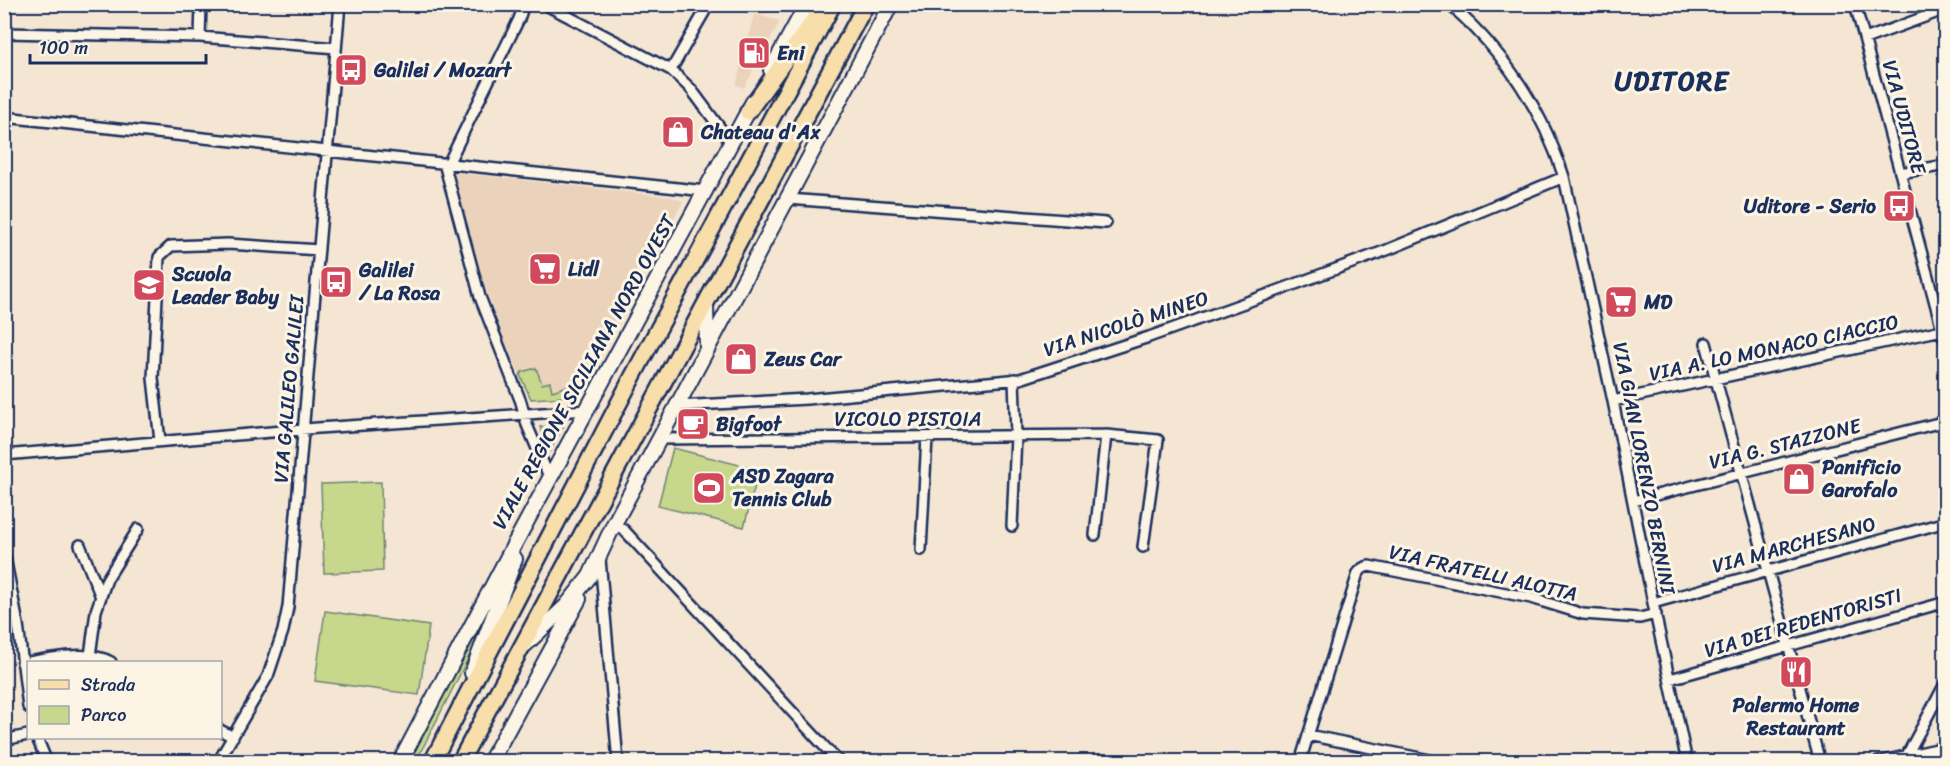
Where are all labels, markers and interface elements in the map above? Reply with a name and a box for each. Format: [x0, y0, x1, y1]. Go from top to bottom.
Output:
scale bar [30, 27, 206, 65]
text: 100 m [39, 32, 88, 64]
fuel station icon: Eni [736, 35, 772, 71]
place label: Eni [777, 36, 806, 71]
bus stop icon: Galilei / Mozart [333, 52, 369, 88]
place label: Galilei / Mozart [373, 53, 513, 88]
street label: VIA UDITORE [1872, 56, 1936, 180]
district label: UDITORE [1614, 58, 1731, 104]
shop icon: Chateau d'Ax [660, 114, 696, 150]
place label: Chateau d'Ax [700, 115, 821, 150]
bus stop icon: Uditore - Serio [1881, 188, 1917, 224]
place label: Uditore - Serio [1744, 189, 1876, 224]
street label: VIALE REGIONE SICILIANA NORD OVEST [482, 207, 686, 536]
supermarket icon: Lidl [527, 251, 563, 287]
place label: Lidl [568, 252, 600, 287]
place label: Galilei / La Rosa [358, 253, 441, 311]
place label: Scuola Leader Baby [171, 257, 279, 315]
bus stop icon: Galilei / La Rosa [318, 264, 354, 300]
school or university icon: Scuola Leader Baby [131, 267, 167, 303]
street label: VIA NICOLÒ MINEO [1039, 281, 1213, 367]
supermarket icon: MD [1603, 284, 1639, 320]
place label: MD [1643, 285, 1673, 320]
street label: VIA GALILEO GALILEI [263, 293, 315, 484]
street label: VIA A. LO MONACO CIACCIO [1646, 304, 1902, 392]
street label: VIA GIAN LORENZO BERNINI [1602, 339, 1686, 598]
shop icon: Zeus Car [723, 341, 759, 377]
place label: Zeus Car [763, 342, 843, 377]
street label: VICOLO PISTOIA [834, 402, 982, 437]
cafe icon: Bigfoot [675, 406, 711, 442]
place label: Bigfoot [716, 407, 783, 442]
street label: VIA G. STAZZONE [1705, 408, 1866, 480]
place label: Panificio Garofalo [1821, 450, 1902, 508]
place label: ASD Zagara Tennis Club [731, 459, 835, 517]
shop icon: Panificio Garofalo [1781, 461, 1817, 497]
sports icon: ASD Zagara Tennis Club [691, 470, 727, 506]
street label: VIA MARCHESANO [1708, 506, 1880, 584]
street label: VIA FRATELLI ALOTTA [1385, 534, 1581, 612]
street label: VIA DEI REDENTORISTI [1700, 578, 1906, 668]
restaurant icon: Palermo Home Restaurant [1778, 654, 1814, 690]
legend [27, 661, 222, 739]
text: Strada [81, 669, 136, 701]
place label: Palermo Home Restaurant [1733, 688, 1860, 746]
text: Parco [81, 699, 126, 731]

